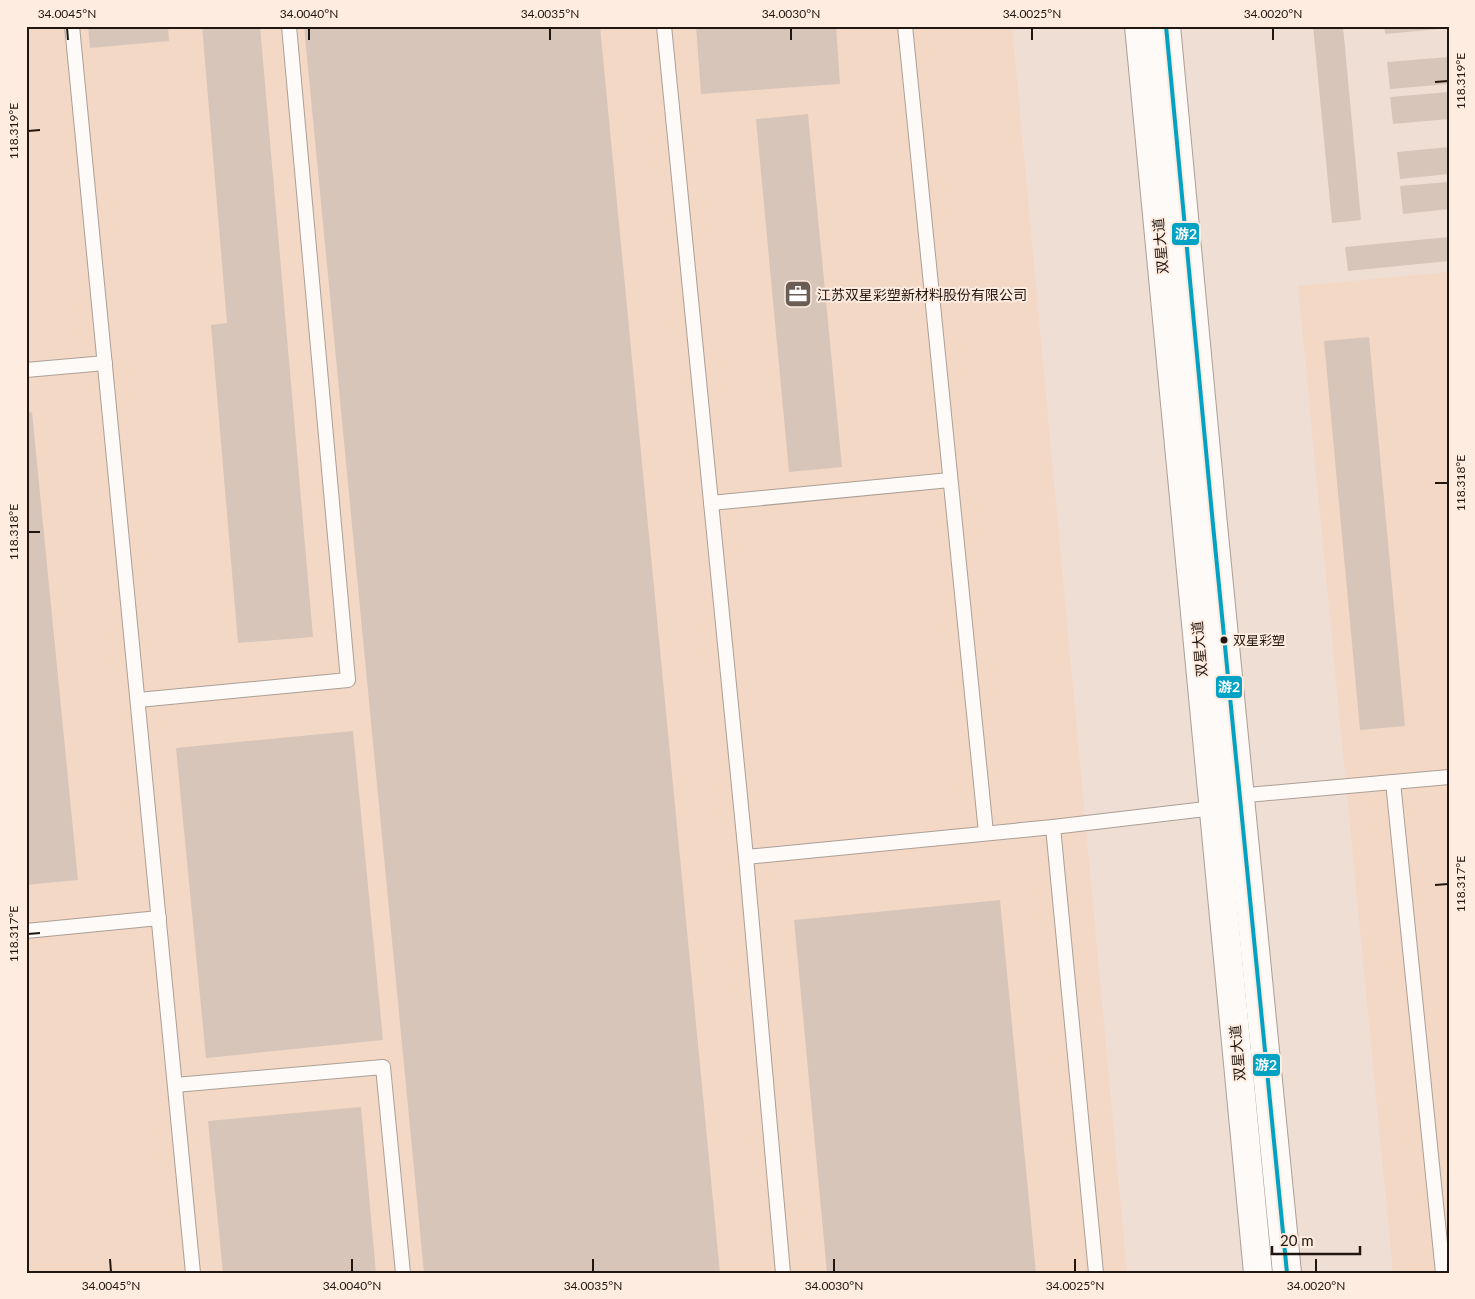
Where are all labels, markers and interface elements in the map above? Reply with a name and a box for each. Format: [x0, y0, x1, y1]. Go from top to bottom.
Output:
text: 34.0045°N [38, 6, 96, 21]
text: 34.0040°N [280, 6, 338, 21]
text: 34.0035°N [521, 6, 579, 21]
text: 34.0030°N [762, 6, 820, 21]
text: 34.0025°N [1003, 6, 1061, 21]
text: 34.0020°N [1244, 6, 1302, 21]
text: 118.319°E [1453, 53, 1468, 109]
text: 118.319°E [6, 103, 21, 159]
street label: 双星大道 [1149, 217, 1171, 275]
line badge: 游2 [1171, 222, 1200, 246]
text: 游2 [1175, 225, 1197, 242]
office icon: 江苏双星彩塑新材料股份有限公司 [783, 279, 813, 309]
place label: 江苏双星彩塑新材料股份有限公司 [817, 286, 1027, 303]
text: 118.318°E [1453, 455, 1468, 511]
text: 118.318°E [6, 504, 21, 560]
street label: 双星大道 [1188, 620, 1210, 678]
place label: 双星彩塑 [1233, 632, 1285, 648]
marker: 双星彩塑 [1219, 635, 1229, 645]
line badge: 游2 [1215, 675, 1243, 699]
text: 游2 [1218, 678, 1240, 695]
text: 118.317°E [1453, 856, 1468, 912]
text: 118.317°E [6, 906, 21, 962]
street label: 双星大道 [1226, 1024, 1248, 1082]
line badge: 游2 [1252, 1053, 1281, 1077]
text: 游2 [1255, 1056, 1277, 1073]
scale bar [1272, 1224, 1360, 1256]
text: 20 m [1280, 1231, 1314, 1249]
text: 34.0045°N [82, 1278, 140, 1293]
text: 34.0040°N [323, 1278, 381, 1293]
text: 34.0035°N [564, 1278, 622, 1293]
text: 34.0030°N [805, 1278, 863, 1293]
text: 34.0025°N [1046, 1278, 1104, 1293]
text: 34.0020°N [1287, 1278, 1345, 1293]

